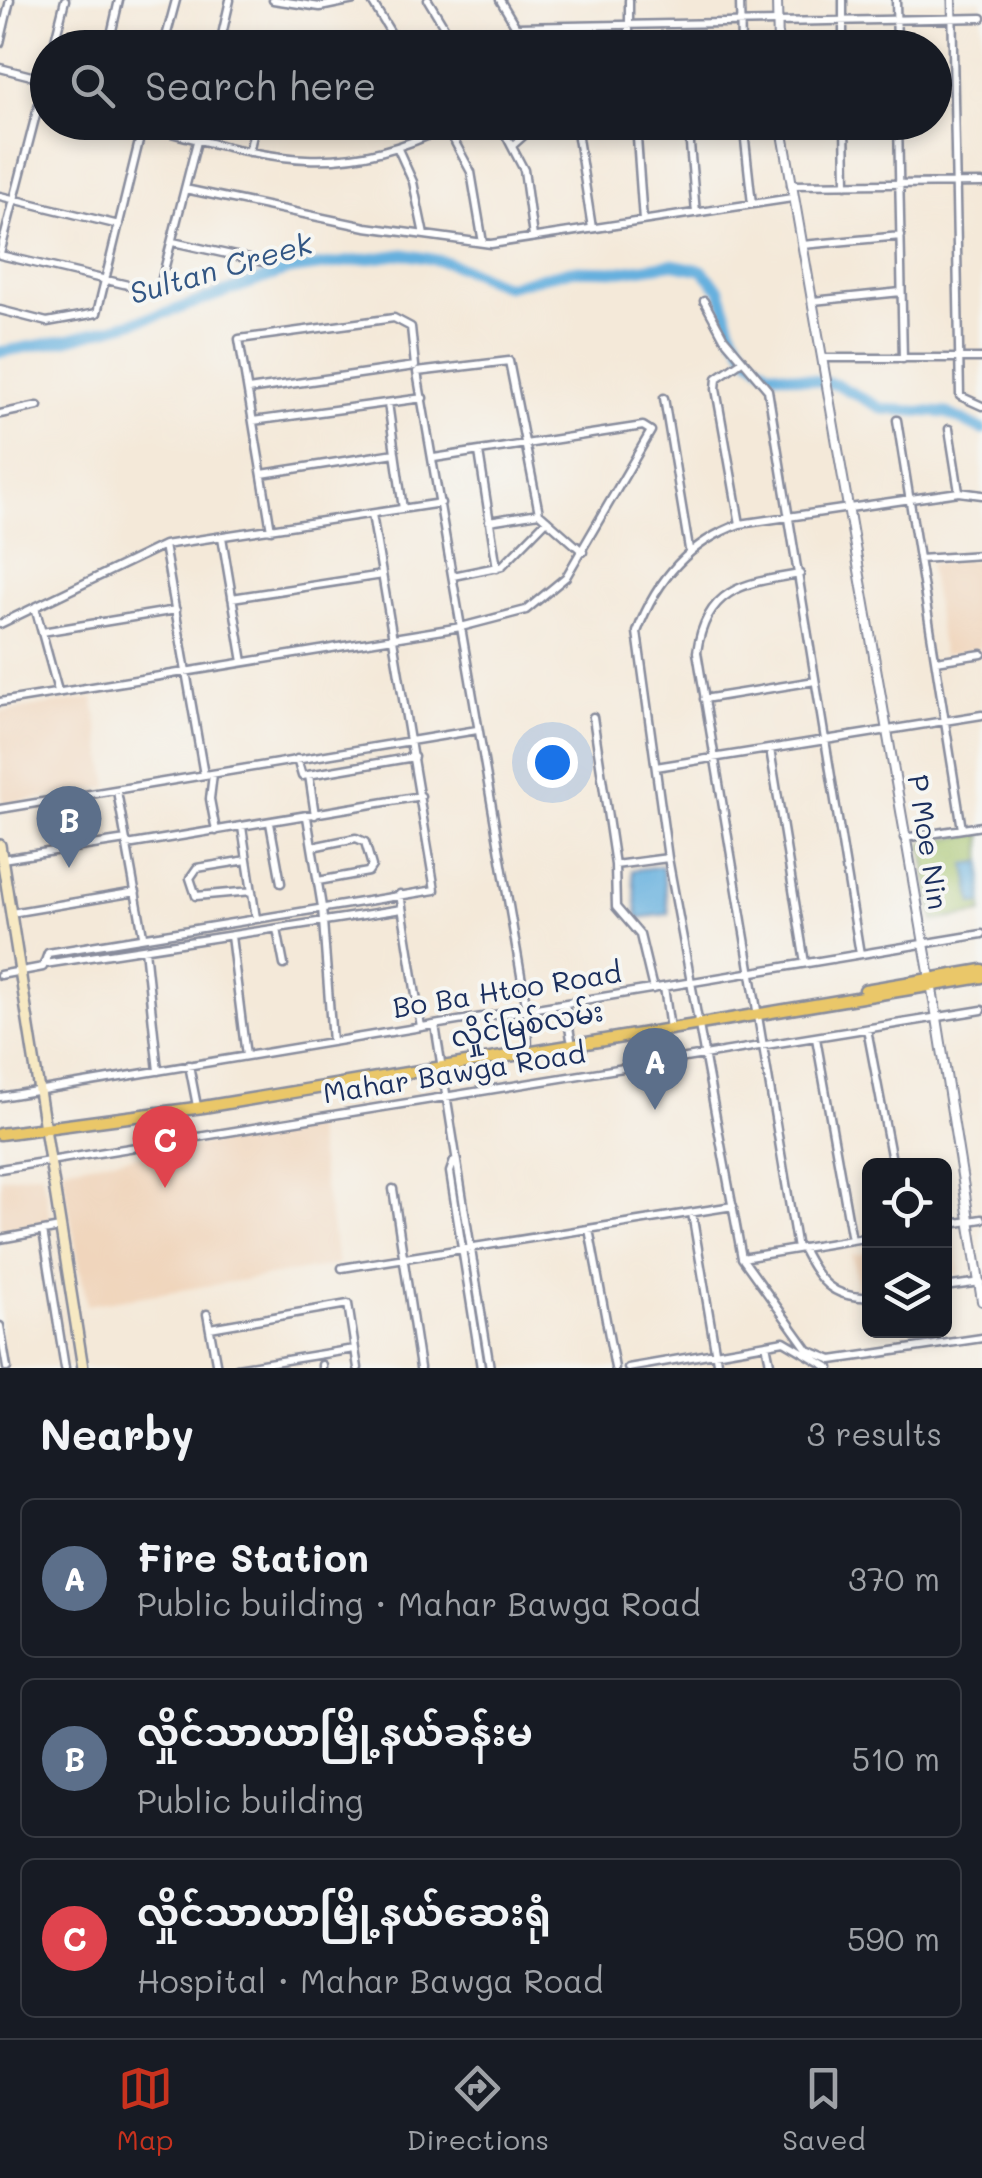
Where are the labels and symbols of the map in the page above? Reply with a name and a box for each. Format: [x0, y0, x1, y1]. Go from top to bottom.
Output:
water label: Sultan Creek [124, 222, 318, 312]
your location [527, 737, 578, 788]
street label: P Moe Nin [901, 772, 957, 912]
pin: B [36, 786, 102, 868]
street label: Bo Ba Htoo Road [390, 953, 624, 1025]
street label: လှိုင်မြစ်လမ်း [448, 992, 607, 1060]
pin: A [622, 1028, 688, 1110]
street label: Mahar Bawga Road [320, 1034, 588, 1111]
pin: C [132, 1106, 198, 1188]

